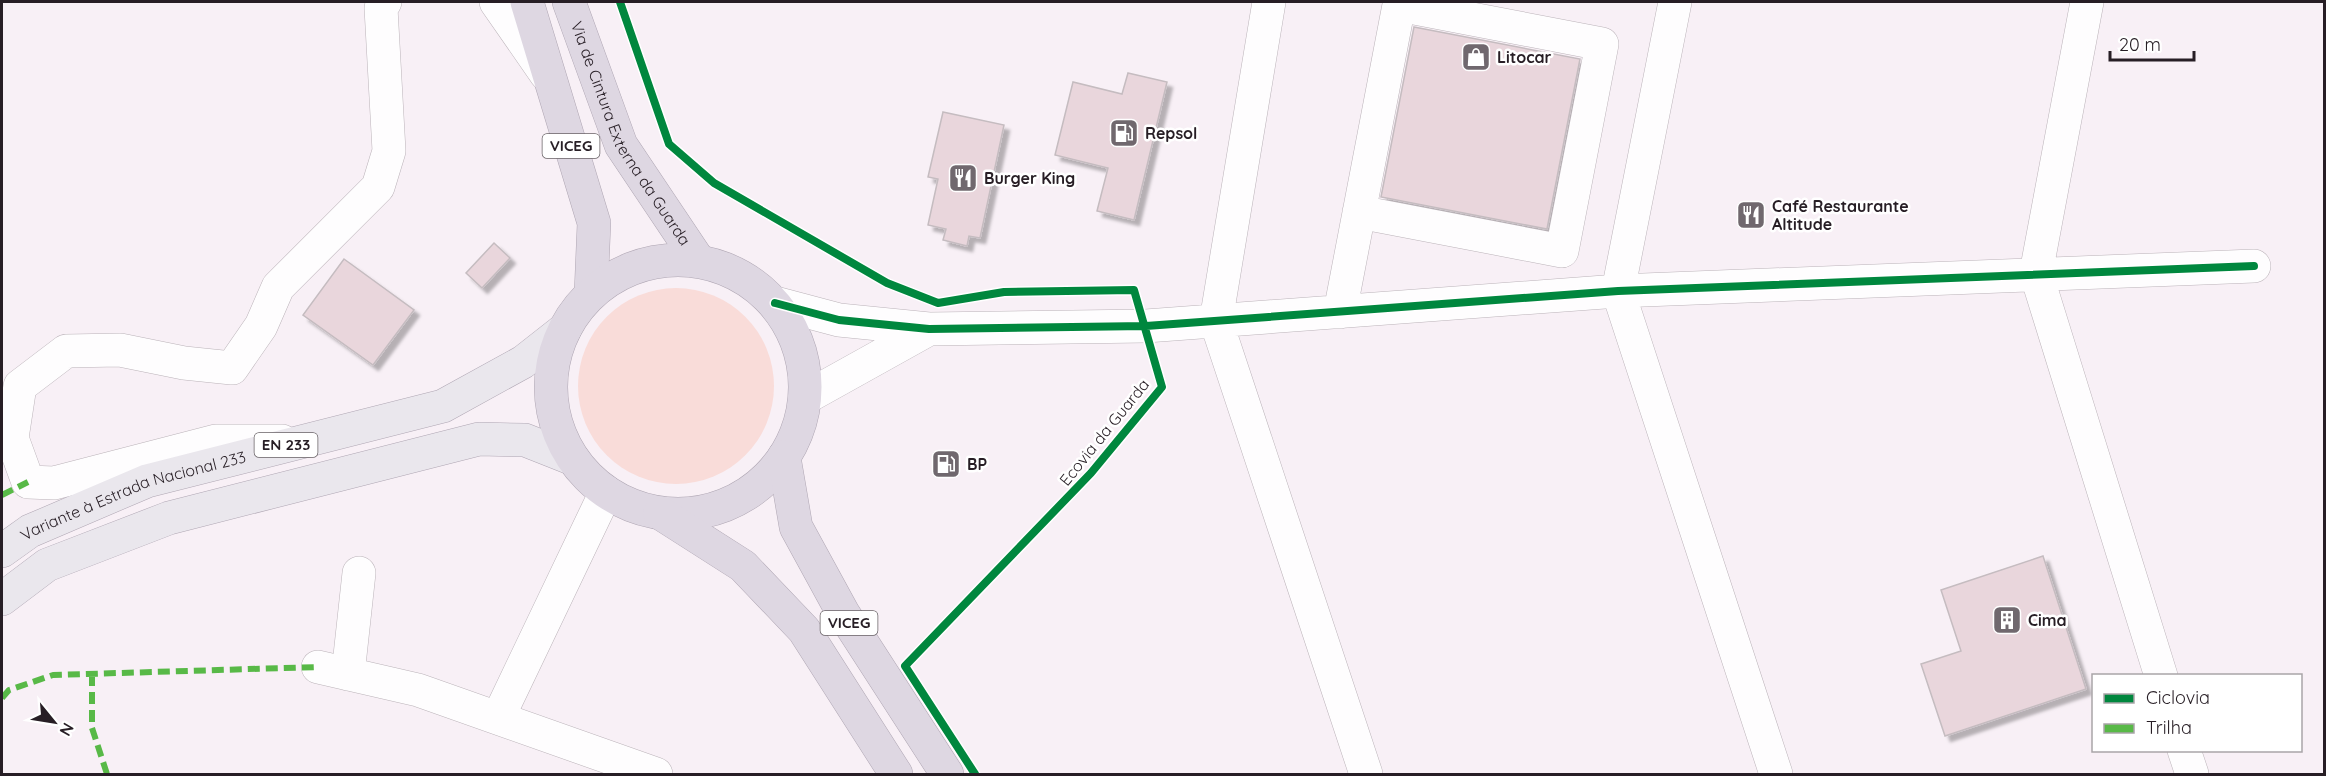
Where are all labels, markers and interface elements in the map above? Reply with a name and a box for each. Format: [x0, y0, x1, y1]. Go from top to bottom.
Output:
street label: Via de Cintura Externa da Guarda [567, 19, 695, 249]
scale bar [2110, 24, 2194, 62]
text: 20 m [2119, 33, 2161, 56]
shop icon: Litocar [1460, 41, 1492, 73]
place label: Litocar [1497, 47, 1552, 67]
fuel station icon: Repsol [1108, 117, 1140, 149]
place label: Repsol [1145, 123, 1197, 143]
road number: VICEG [542, 134, 600, 158]
restaurant icon: Burger King [947, 162, 979, 194]
place label: Burger King [984, 168, 1075, 188]
place label: Café Restaurante Altitude [1772, 196, 1909, 234]
restaurant icon: Café Restaurante Altitude [1735, 199, 1767, 231]
street label: Ecovia da Guarda [1055, 375, 1153, 489]
road number: EN 233 [254, 433, 318, 457]
street label: Variante à Estrada Nacional 233 [16, 446, 248, 545]
fuel station icon: BP [930, 448, 962, 480]
place label: BP [967, 454, 987, 474]
building icon: Cima [1991, 604, 2023, 636]
place label: Cima [2028, 610, 2067, 630]
road number: VICEG [820, 611, 878, 635]
legend [2092, 674, 2302, 752]
text: Ciclovia [2146, 686, 2210, 709]
north arrow [24, 692, 84, 752]
text: Trilha [2146, 716, 2192, 739]
text: N [55, 719, 79, 740]

